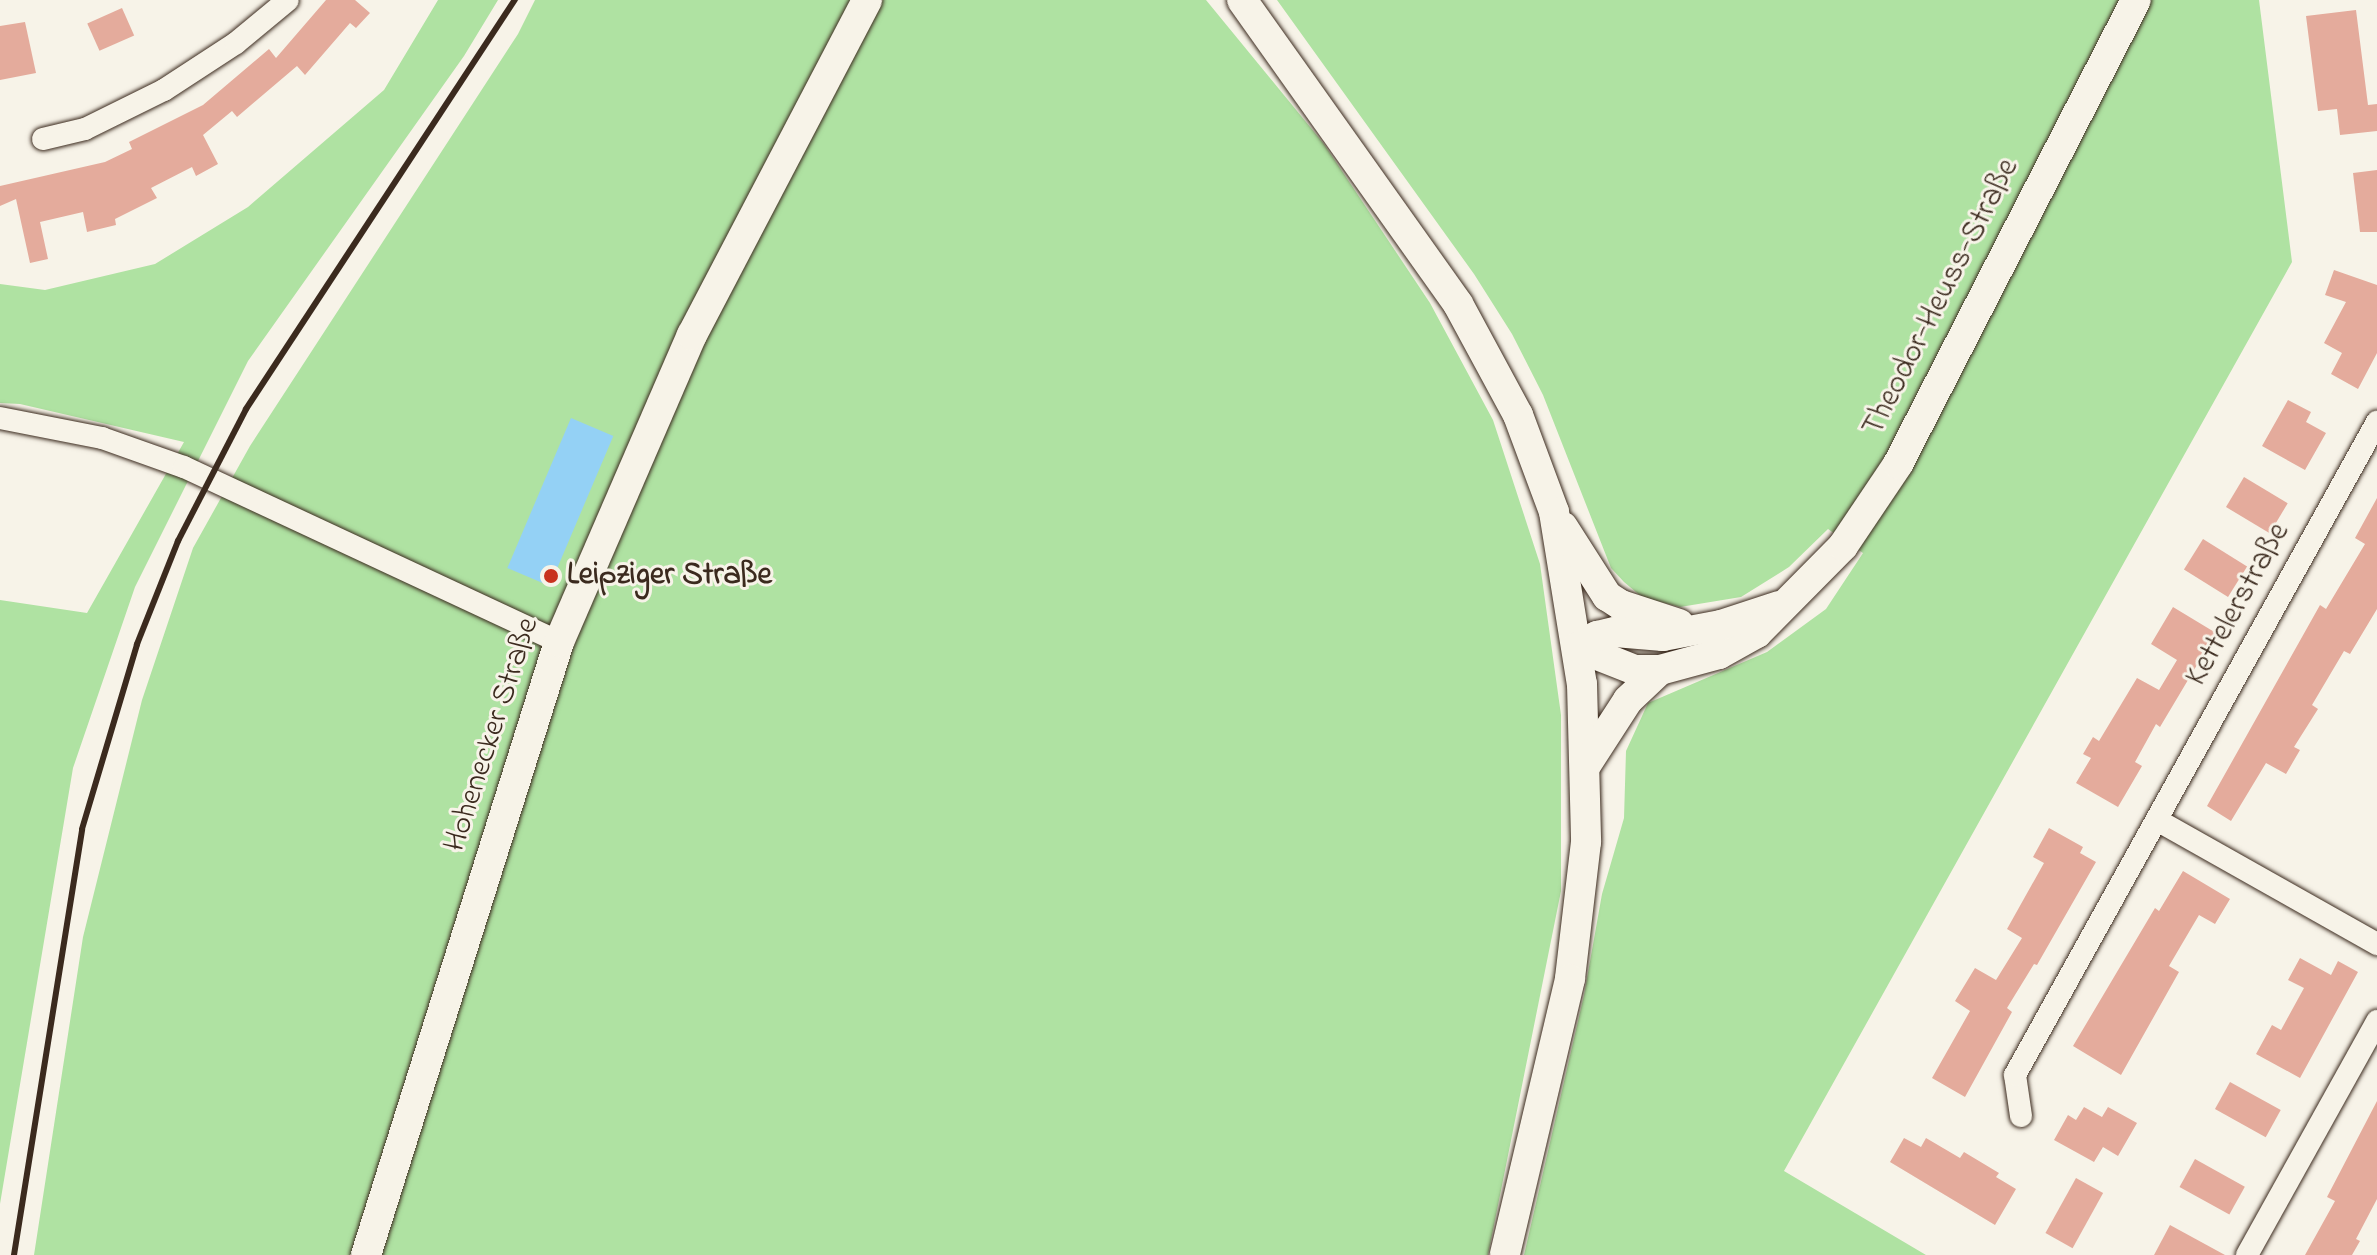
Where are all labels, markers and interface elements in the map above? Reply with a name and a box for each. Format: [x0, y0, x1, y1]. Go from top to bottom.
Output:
street label: Theodor-Heuss-Straße [1855, 153, 2029, 443]
street label: Kettelerstraße [2178, 517, 2300, 693]
place label: Leipziger Straße [567, 557, 772, 595]
marker: Leipziger Straße [542, 567, 560, 585]
street label: Hohenecker Straße [437, 613, 549, 857]

